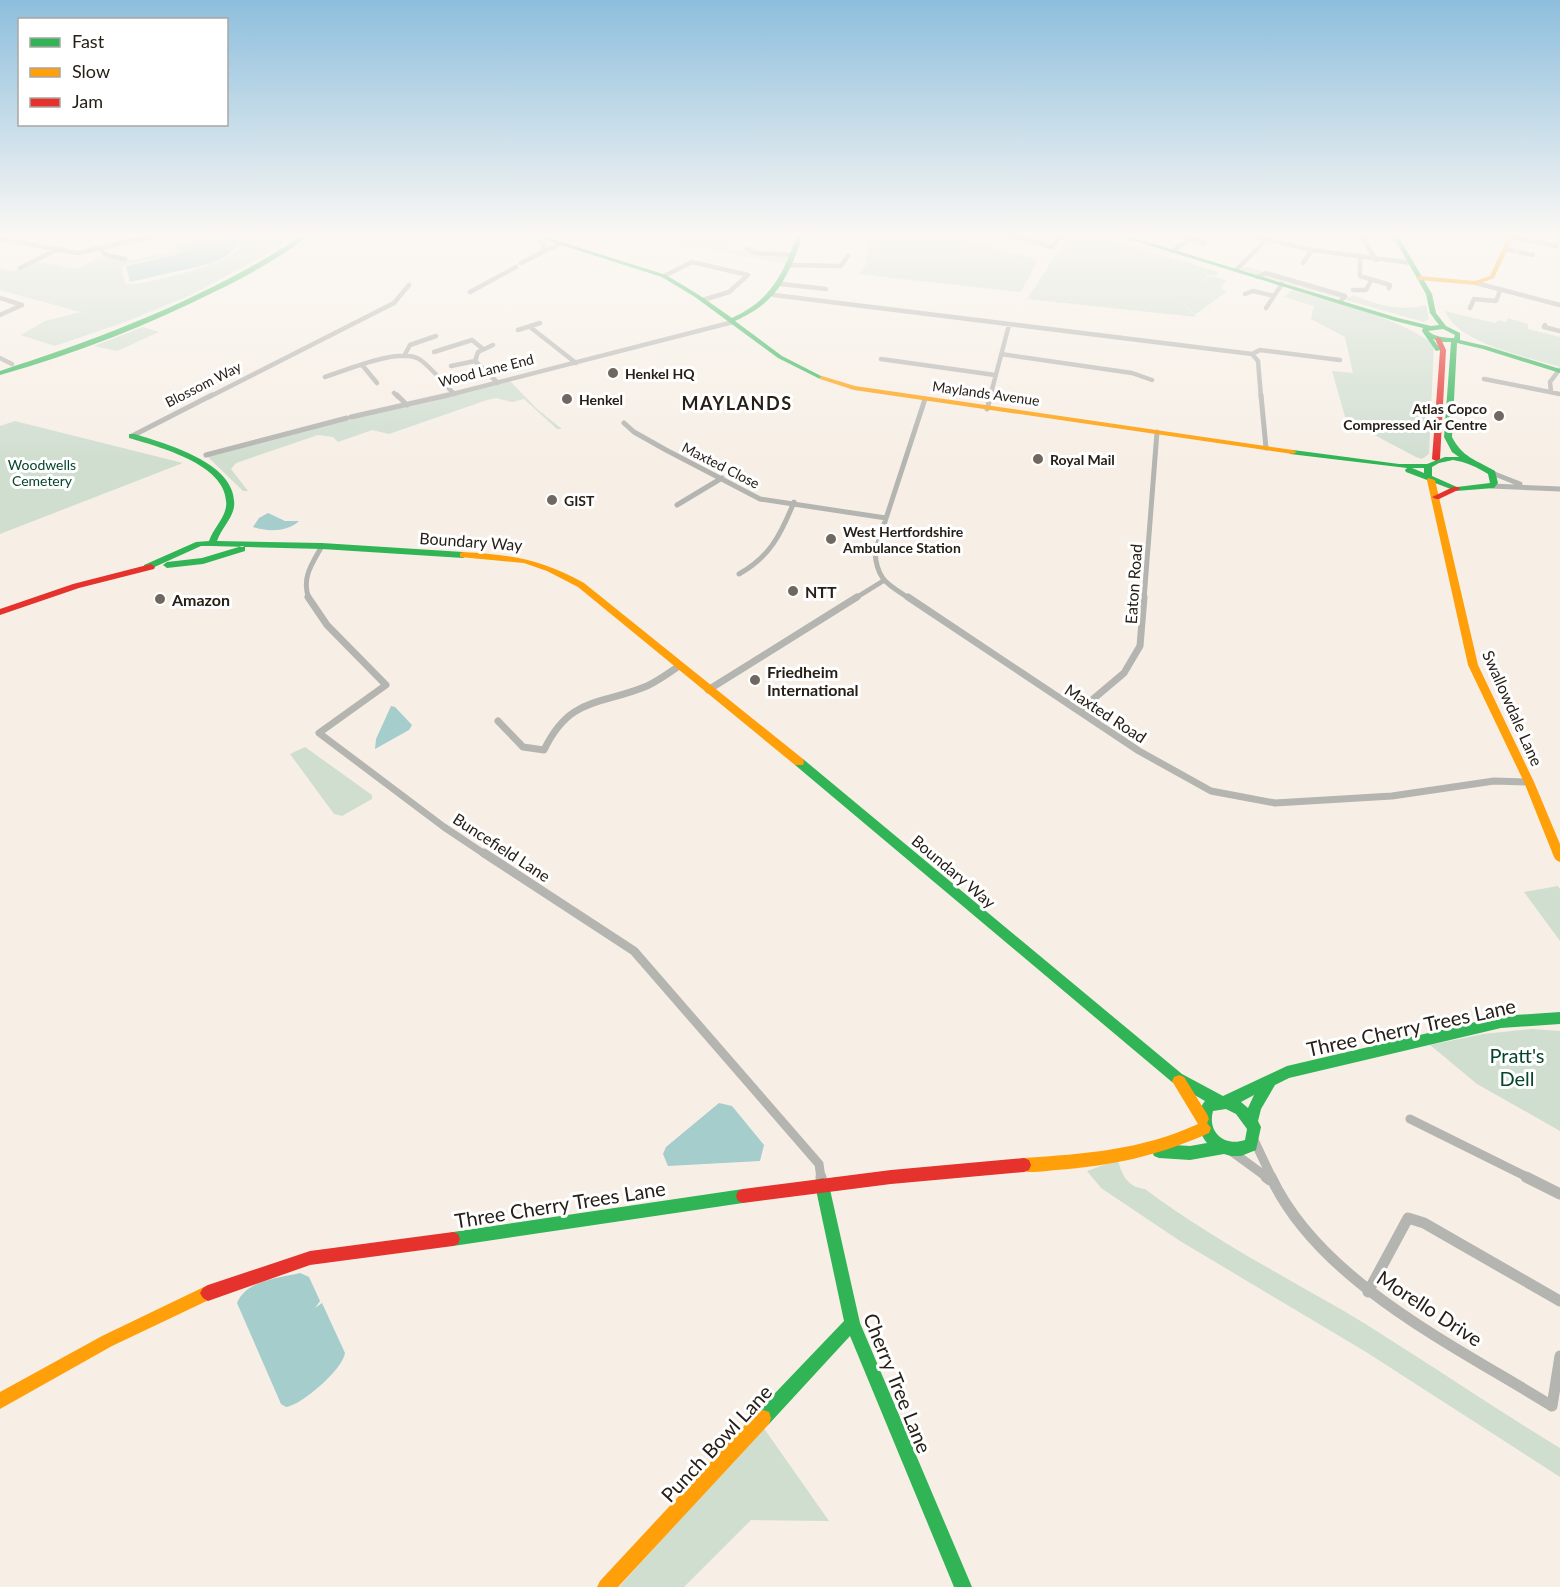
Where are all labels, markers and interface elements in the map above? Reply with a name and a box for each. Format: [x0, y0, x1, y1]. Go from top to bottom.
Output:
legend [18, 18, 228, 126]
text: Fast [72, 30, 105, 52]
text: Slow [72, 60, 110, 82]
text: Jam [72, 90, 103, 112]
street label: Wood Lane End [437, 350, 535, 390]
street label: Blossom Way [162, 357, 244, 410]
place label: Henkel HQ [625, 365, 695, 382]
marker: Henkel HQ [606, 366, 620, 380]
street label: Maylands Avenue [931, 377, 1041, 409]
place label: Henkel [579, 391, 623, 408]
marker: Henkel [560, 392, 574, 406]
district label: MAYLANDS [681, 392, 793, 414]
place label: Atlas Copco Compressed Air Centre [1343, 400, 1488, 433]
marker: Atlas Copco Compressed Air Centre [1492, 409, 1506, 423]
street label: Maxted Close [679, 438, 763, 492]
place label: Royal Mail [1050, 451, 1115, 468]
marker: Royal Mail [1031, 452, 1045, 466]
park label: Woodwells Cemetery [8, 456, 76, 489]
place label: GIST [564, 492, 595, 509]
marker: GIST [545, 493, 559, 507]
place label: West Hertfordshire Ambulance Station [842, 523, 964, 556]
street label: Boundary Way [419, 528, 524, 554]
marker: West Hertfordshire Ambulance Station [824, 532, 838, 546]
street label: Eaton Road [1121, 543, 1145, 625]
place label: NTT [805, 582, 837, 601]
marker: NTT [786, 584, 800, 598]
place label: Amazon [171, 590, 230, 609]
marker: Amazon [153, 592, 167, 606]
street label: Swallowdale Lane [1479, 647, 1547, 769]
place label: Friedheim International [767, 662, 859, 699]
marker: Friedheim International [748, 673, 762, 687]
street label: Maxted Road [1062, 680, 1150, 746]
street label: Buncefield Lane [450, 809, 554, 885]
street label: Boundary Way [908, 831, 1000, 912]
street label: Three Cherry Trees Lane [1304, 993, 1518, 1061]
park label: Pratt's Dell [1490, 1043, 1544, 1090]
street label: Three Cherry Trees Lane [453, 1175, 667, 1233]
street label: Morello Drive [1373, 1265, 1487, 1351]
street label: Cherry Tree Lane [859, 1310, 937, 1456]
street label: Punch Bowl Lane [656, 1379, 776, 1507]

